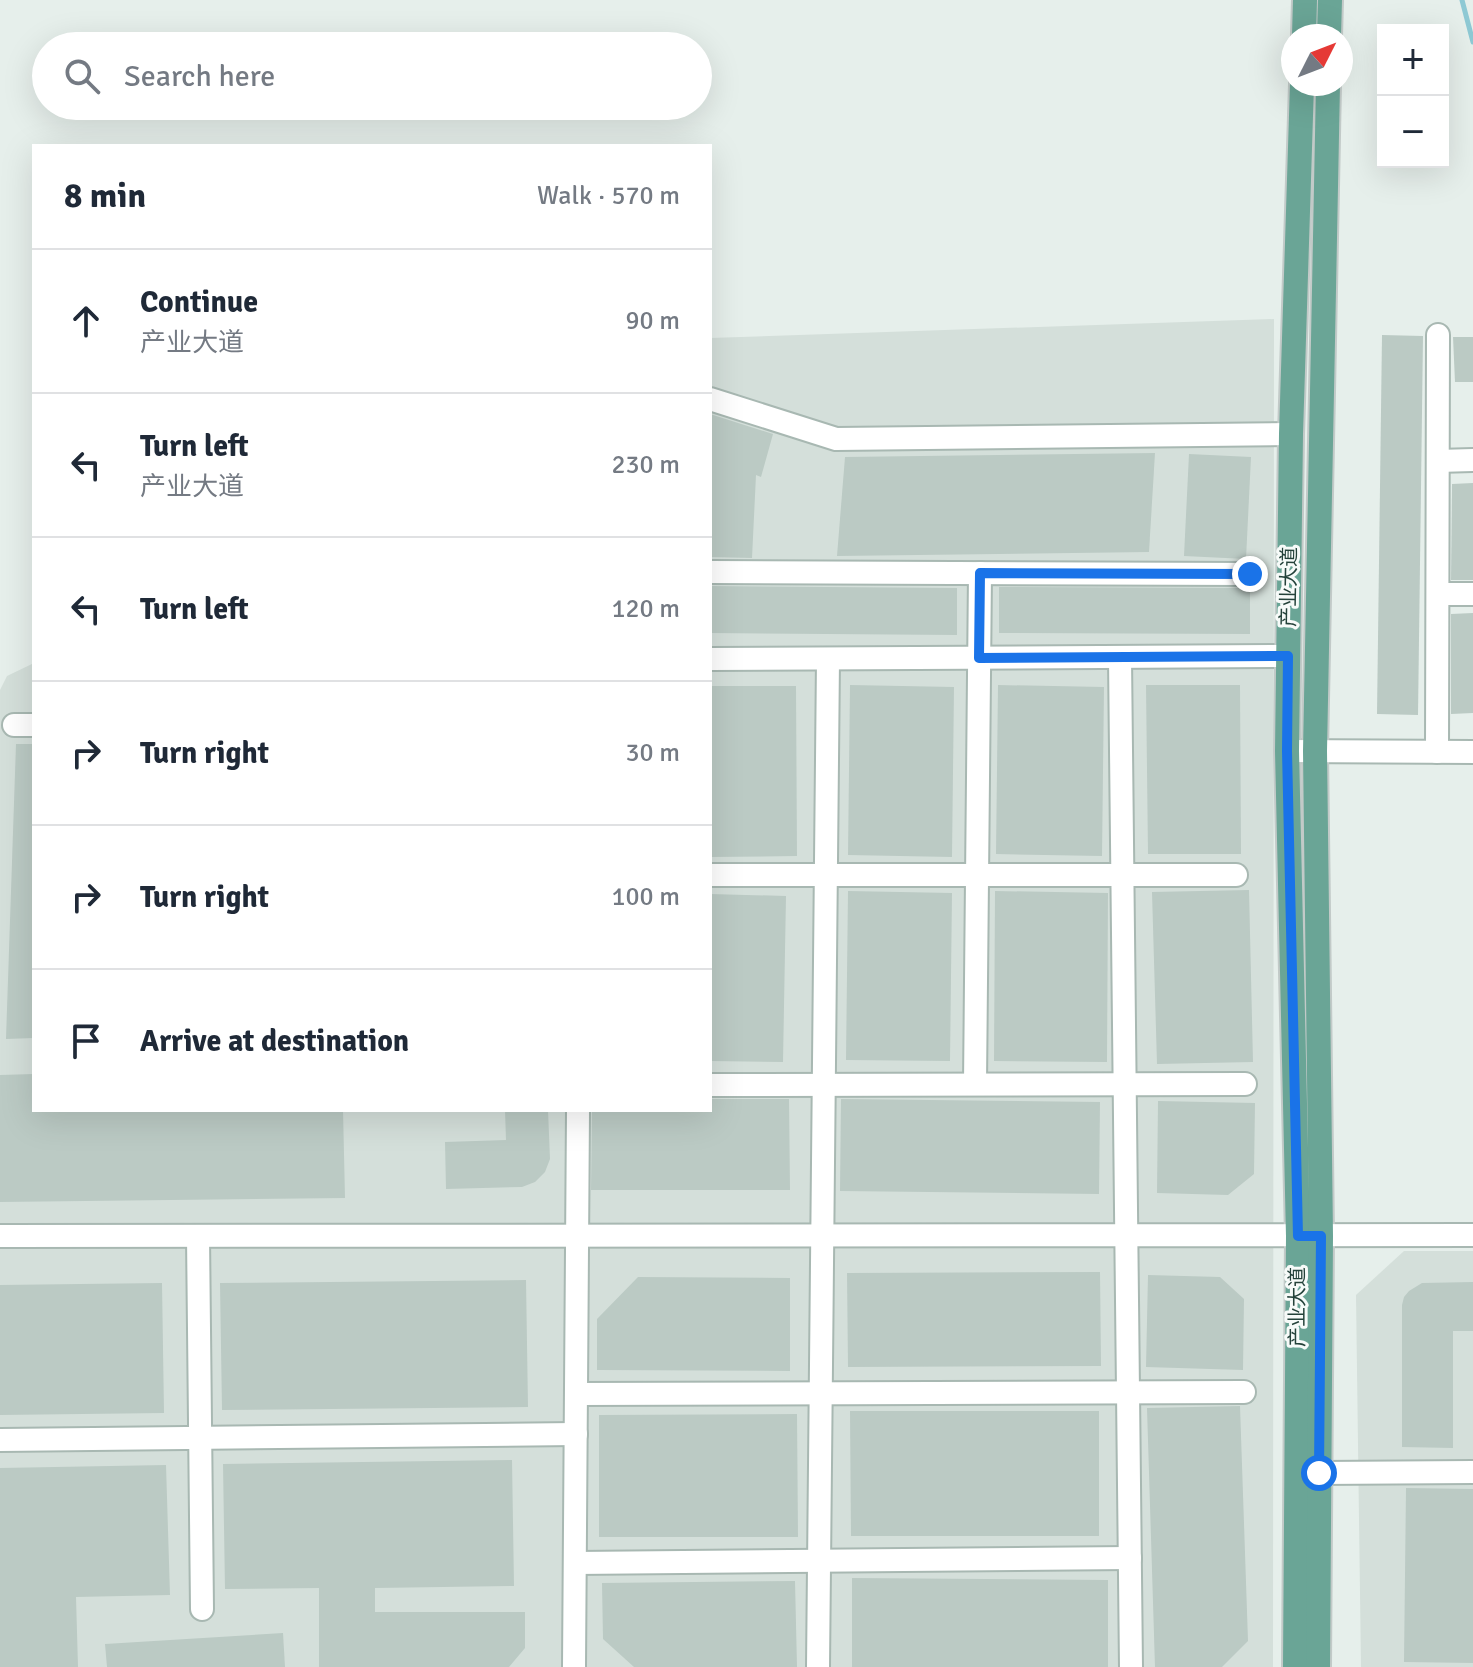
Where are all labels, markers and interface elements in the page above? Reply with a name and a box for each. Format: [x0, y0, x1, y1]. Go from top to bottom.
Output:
north arrow [1281, 24, 1353, 96]
map controls [1377, 24, 1449, 168]
button: + [1377, 24, 1449, 96]
search box [32, 32, 712, 120]
icon: search [60, 54, 104, 98]
text: Search here [124, 58, 275, 95]
button: − [1377, 96, 1449, 168]
text: 8 min [64, 175, 146, 217]
text: Walk · 570 m [537, 180, 680, 212]
text: Continue [140, 284, 258, 321]
icon: ahead [64, 299, 108, 343]
text: 90 m [625, 305, 680, 337]
text: 产业大道 [140, 327, 244, 359]
text: Turn left [140, 428, 249, 465]
icon: left [64, 443, 108, 487]
text: 230 m [611, 449, 680, 481]
text: 产业大道 [140, 471, 244, 503]
street label: 产业大道 [1276, 547, 1302, 627]
route end [1232, 556, 1268, 592]
icon: left [64, 587, 108, 631]
text: Turn left [140, 591, 249, 628]
text: 120 m [611, 593, 680, 625]
icon: right [64, 731, 108, 775]
text: Turn right [140, 735, 269, 772]
text: 30 m [625, 737, 680, 769]
icon: right [64, 875, 108, 919]
text: Turn right [140, 879, 269, 916]
text: 100 m [611, 881, 680, 913]
icon: arrive [64, 1019, 108, 1063]
text: Arrive at destination [140, 1023, 409, 1060]
street label: 产业大道 [1285, 1267, 1310, 1347]
route start [1301, 1455, 1337, 1491]

